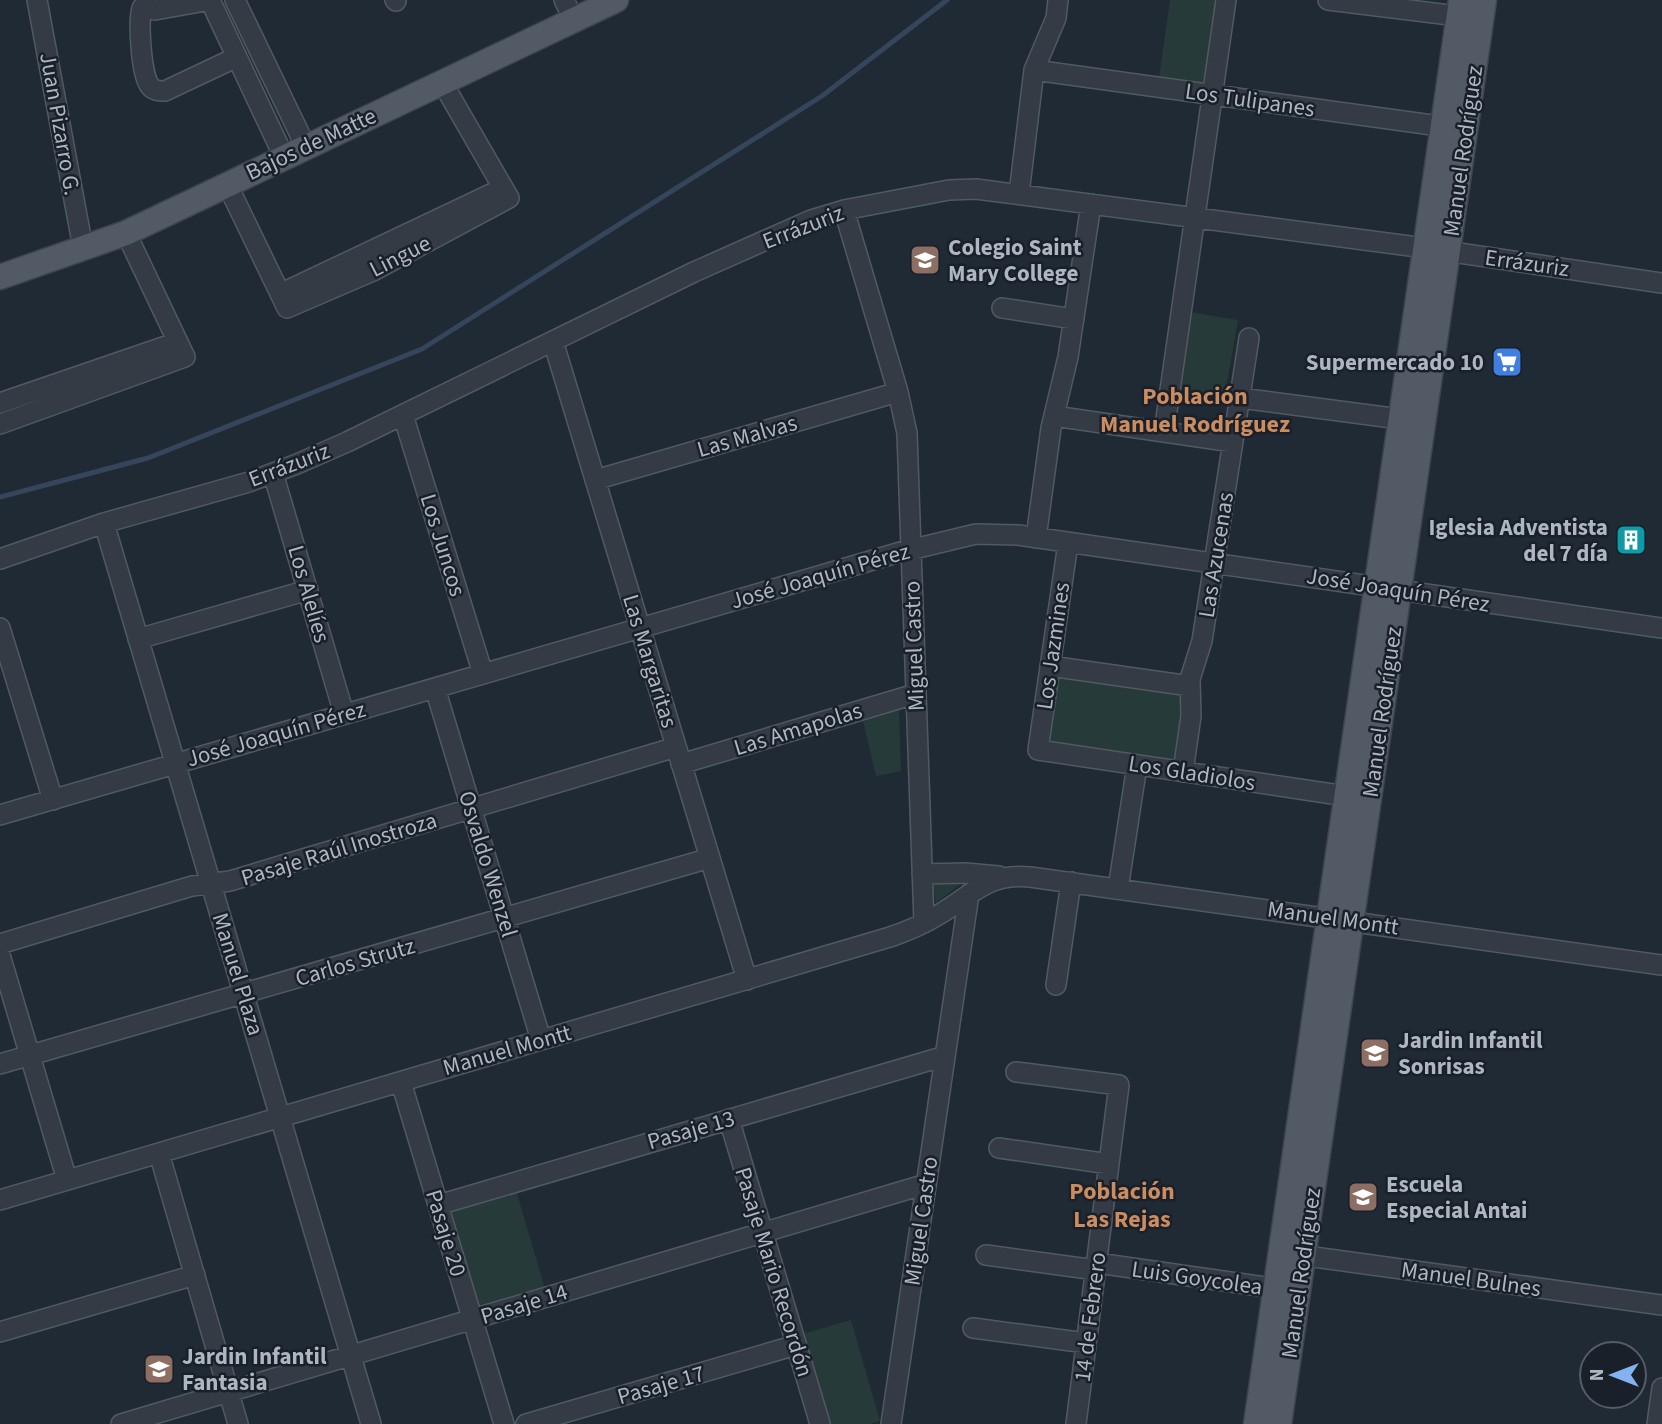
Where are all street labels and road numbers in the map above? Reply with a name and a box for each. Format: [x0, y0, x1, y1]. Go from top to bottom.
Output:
street label: Juan Pizarro G. [31, 50, 89, 198]
street label: Manuel Rodríguez [1435, 63, 1491, 239]
street label: Los Tulipanes [1183, 75, 1317, 125]
street label: Bajos de Matte [240, 99, 382, 189]
street label: Errázuriz [758, 196, 849, 258]
street label: Lingue [364, 227, 436, 285]
street label: Errázuriz [1483, 241, 1571, 285]
street label: Las Malvas [693, 406, 801, 466]
street label: Errázuriz [244, 434, 335, 496]
street label: Los Juncos [412, 490, 474, 600]
street label: Las Azucenas [1190, 490, 1242, 620]
street label: José Joaquín Pérez [727, 535, 914, 617]
street label: Los Alelíes [279, 541, 339, 647]
street label: José Joaquín Pérez [1304, 559, 1492, 621]
street label: Miguel Castro [895, 580, 933, 712]
street label: Los Jazmines [1028, 580, 1078, 712]
street label: Las Margaritas [614, 590, 686, 732]
street label: Manuel Rodríguez [1354, 624, 1410, 800]
street label: José Joaquín Pérez [183, 693, 370, 775]
street label: Las Amapolas [730, 694, 866, 764]
street label: Los Gladiolos [1126, 747, 1258, 799]
street label: Osvaldo Wenzel [450, 787, 526, 941]
street label: Pasaje Raúl Inostroza [237, 804, 441, 894]
street label: Manuel Montt [1265, 892, 1401, 944]
street label: Manuel Plaza [204, 909, 272, 1039]
street label: Carlos Strutz [291, 929, 419, 995]
street label: Manuel Montt [439, 1016, 575, 1084]
street label: Pasaje 13 [643, 1102, 739, 1158]
street label: Miguel Castro [896, 1154, 946, 1288]
street label: Pasaje Mario Recordón [726, 1163, 822, 1381]
street label: Pasaje 20 [417, 1185, 475, 1281]
street label: Manuel Rodríguez [1273, 1185, 1329, 1361]
street label: 14 de Febrero [1066, 1250, 1114, 1384]
street label: Luis Goycolea [1130, 1253, 1264, 1303]
street label: Manuel Bulnes [1399, 1253, 1543, 1305]
street label: Pasaje 14 [476, 1275, 572, 1333]
street label: Pasaje 17 [613, 1357, 709, 1413]

